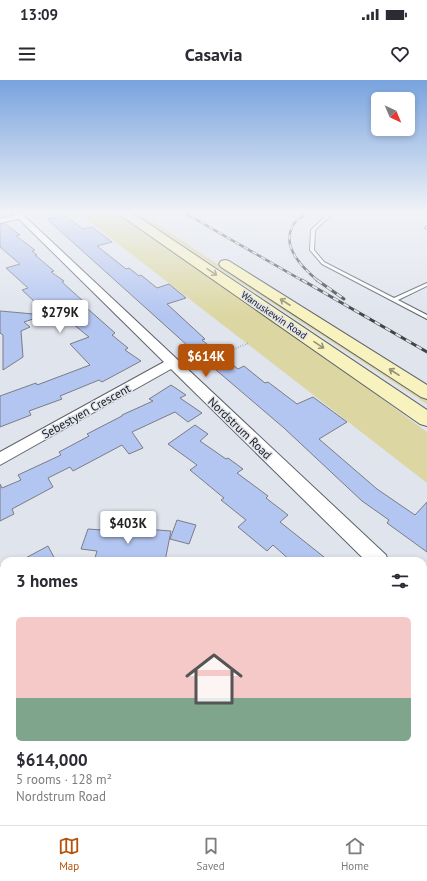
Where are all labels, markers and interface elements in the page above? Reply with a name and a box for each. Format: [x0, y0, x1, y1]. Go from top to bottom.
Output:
text: 13:09 [20, 5, 58, 24]
icon: menu [16, 43, 38, 65]
text: Casavia [185, 43, 242, 66]
icon: heart [389, 43, 411, 65]
north arrow [371, 92, 415, 136]
map controls [371, 92, 415, 136]
one-way arrow [206, 268, 217, 276]
street label: Wanuskewin Road [238, 288, 310, 342]
one-way arrow [279, 298, 290, 306]
pin: $279K [32, 300, 88, 334]
text: $279K [41, 304, 79, 321]
one-way arrow [313, 341, 324, 349]
pin: $614K [178, 344, 234, 378]
text: $614K [187, 348, 225, 365]
one-way arrow [389, 368, 400, 376]
street label: Sebestyen Crescent [39, 380, 133, 442]
street label: Nordstrum Road [205, 394, 275, 462]
pin: $403K [100, 511, 156, 545]
text: $403K [109, 515, 147, 532]
text: 3 homes [16, 570, 78, 592]
icon: filters [389, 570, 411, 592]
icon: home [178, 643, 250, 715]
text: $614,000 [16, 749, 88, 771]
text: 5 rooms · 128 m² [16, 771, 112, 788]
text: Nordstrum Road [16, 788, 106, 805]
tab: Map [58, 835, 80, 873]
tab: Saved [197, 835, 225, 873]
tab: Home [341, 835, 369, 873]

